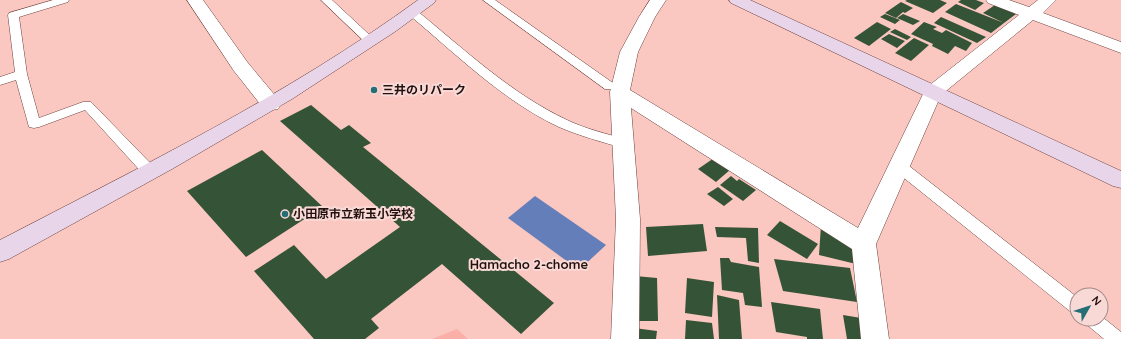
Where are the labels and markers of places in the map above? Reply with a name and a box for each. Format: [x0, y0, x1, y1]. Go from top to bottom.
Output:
place label: 三井のリパーク [382, 82, 466, 97]
marker: 三井のリパーク [369, 85, 379, 95]
place label: 小田原市立新玉小学校 [293, 206, 413, 221]
marker: 小田原市立新玉小学校 [280, 209, 290, 219]

